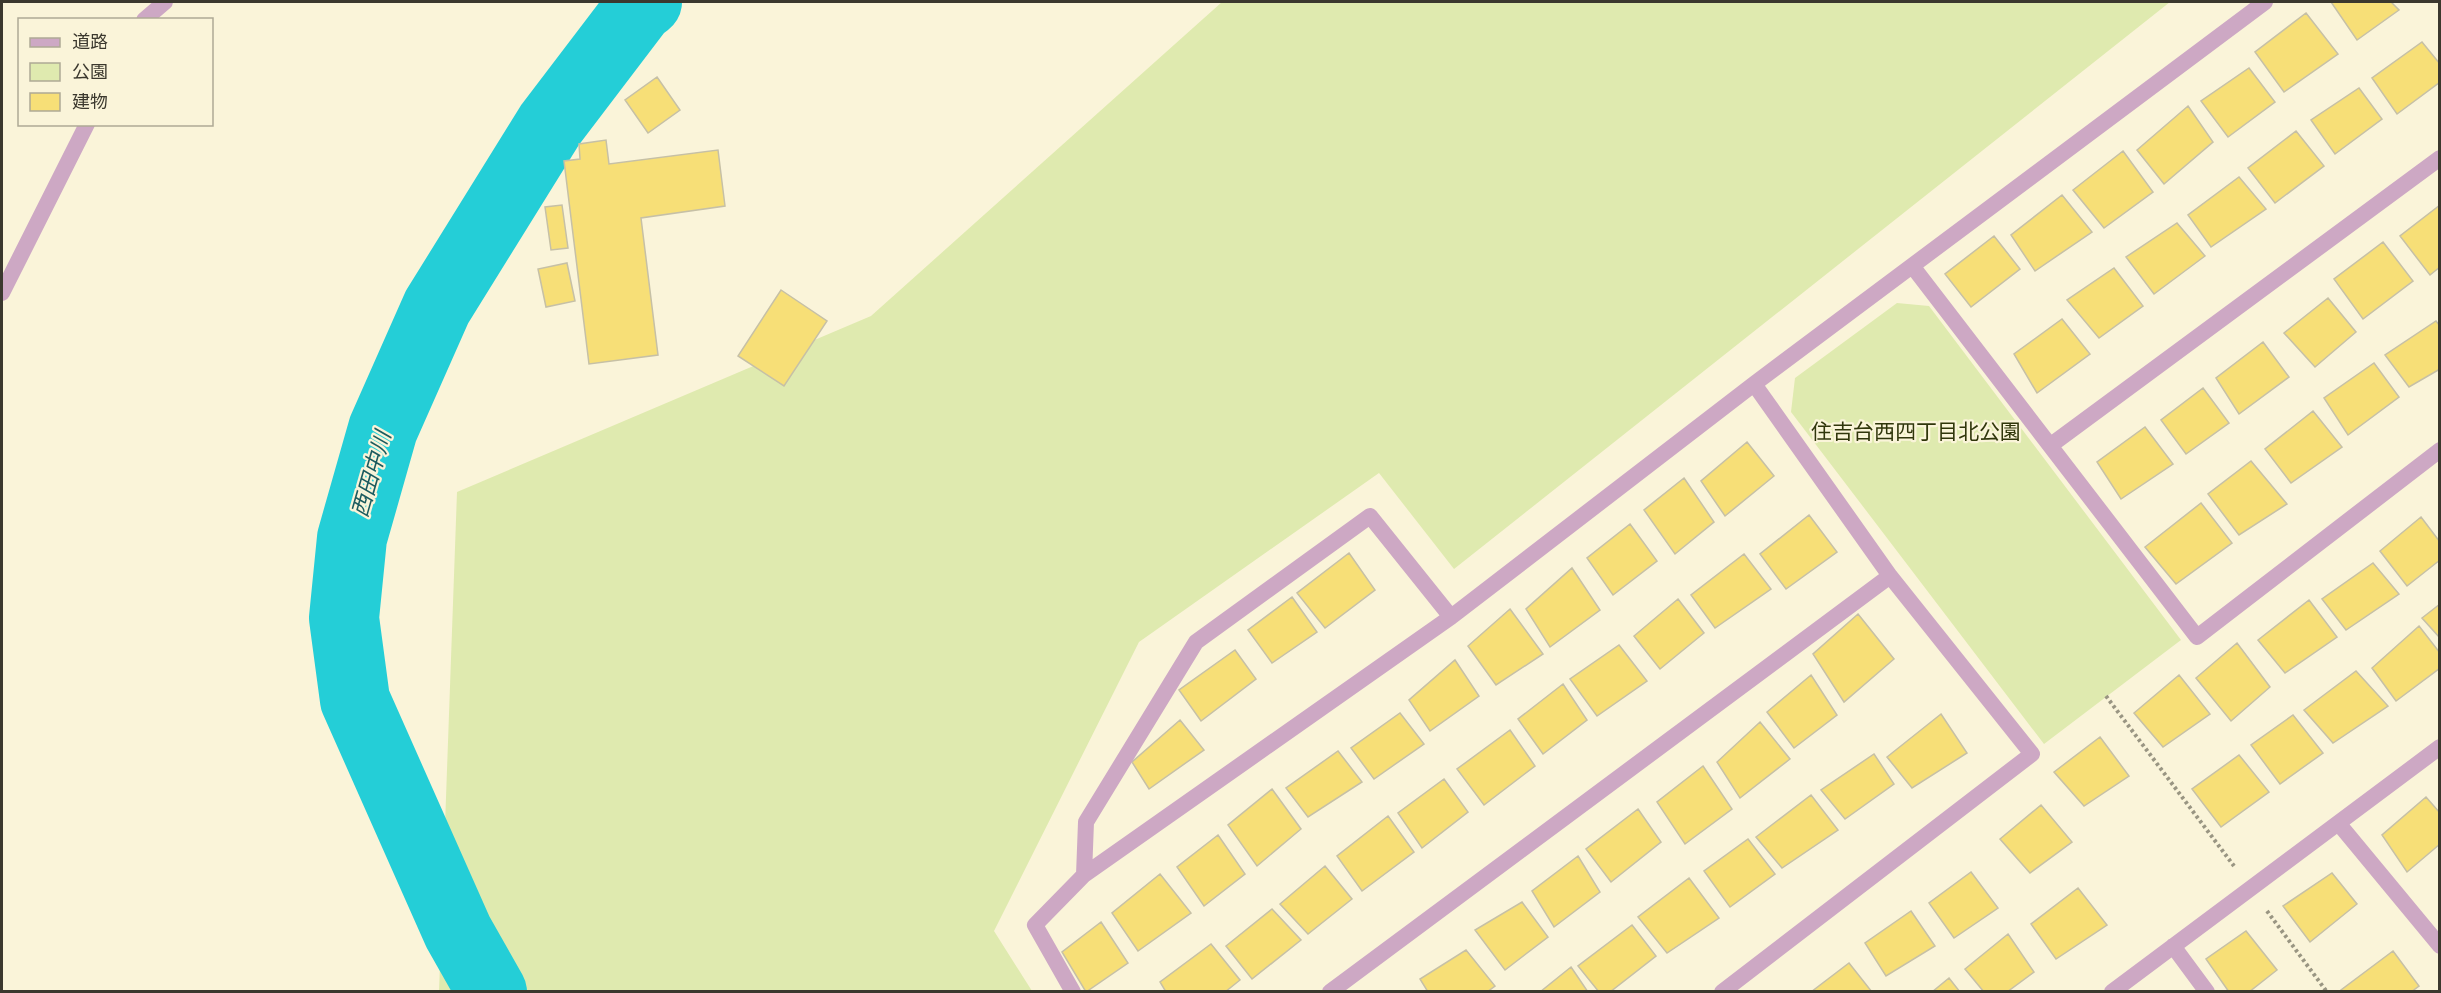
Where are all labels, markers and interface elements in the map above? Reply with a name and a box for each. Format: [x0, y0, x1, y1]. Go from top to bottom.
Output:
legend [18, 18, 213, 126]
text: 道路 [72, 31, 108, 53]
text: 公園 [72, 61, 108, 83]
text: 建物 [72, 91, 108, 113]
park label: 住吉台西四丁目北公園 [1811, 420, 2021, 444]
water label: 西田中川 [347, 426, 397, 520]

